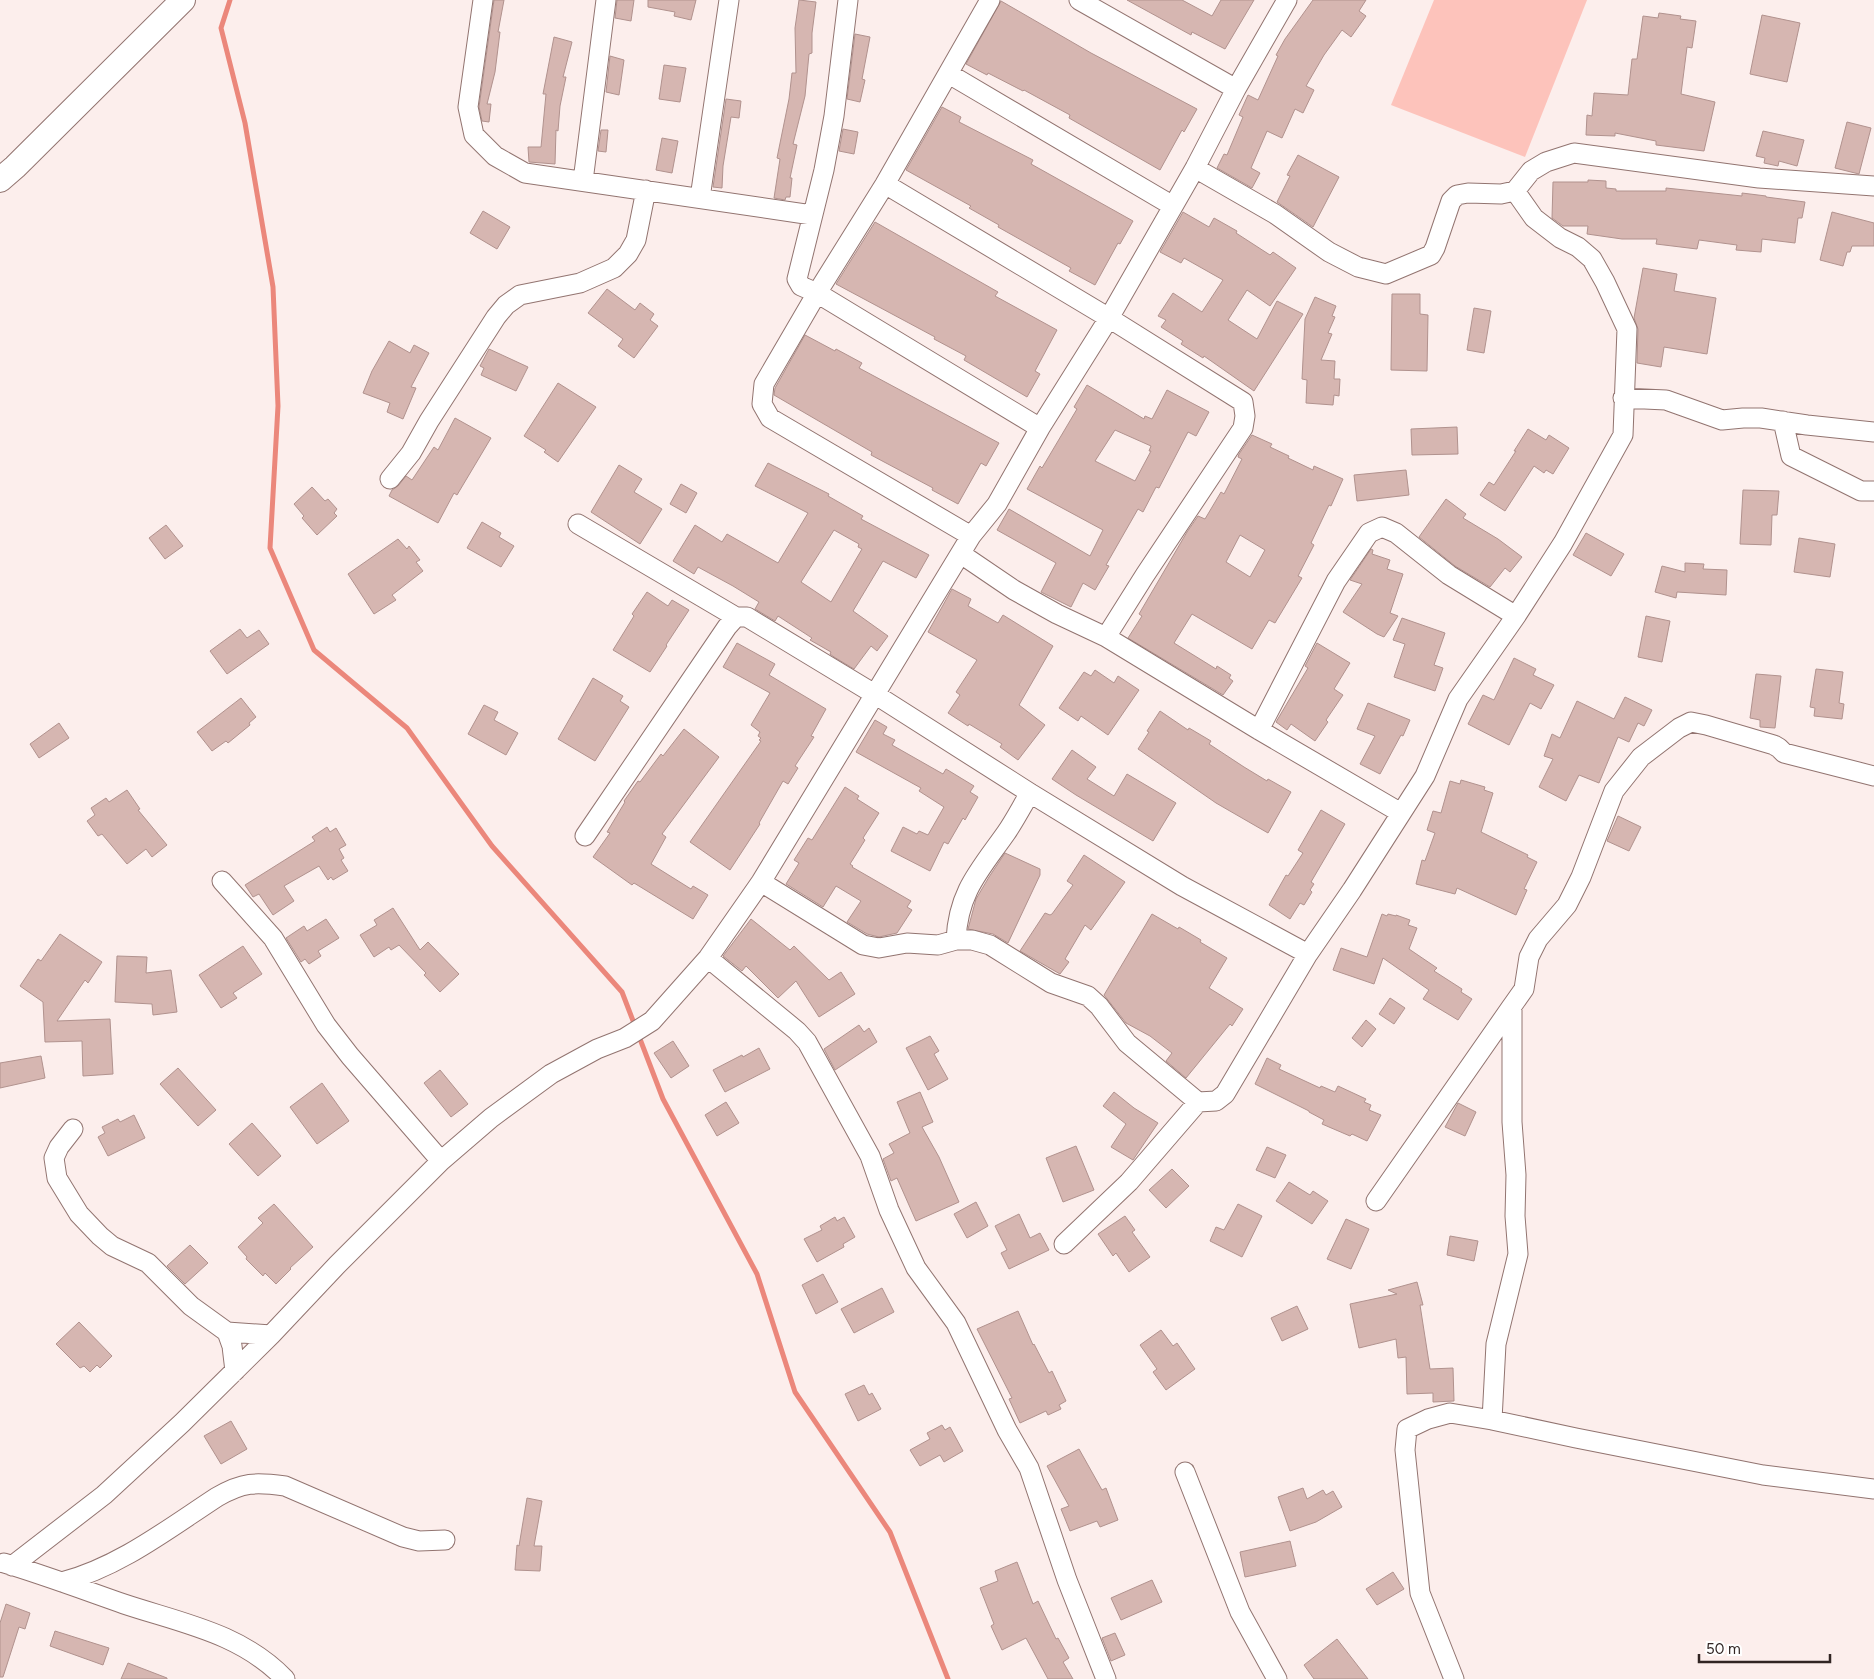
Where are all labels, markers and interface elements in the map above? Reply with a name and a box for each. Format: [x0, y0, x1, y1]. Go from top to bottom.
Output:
scale bar [1699, 1632, 1830, 1664]
text: 50 m [1706, 1640, 1741, 1658]

